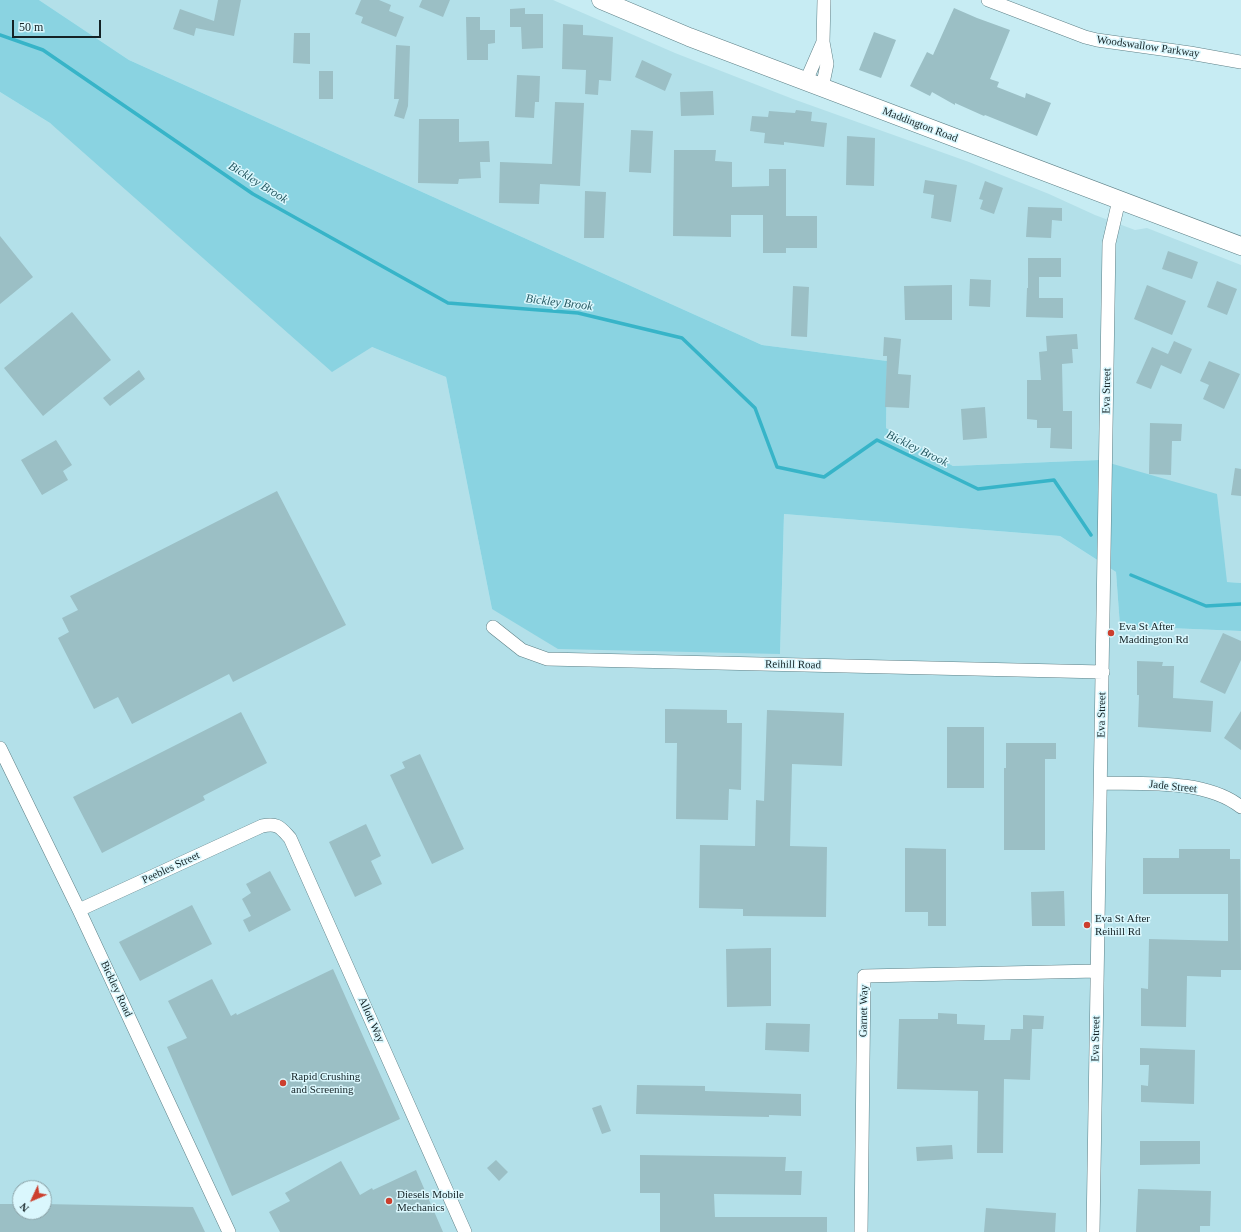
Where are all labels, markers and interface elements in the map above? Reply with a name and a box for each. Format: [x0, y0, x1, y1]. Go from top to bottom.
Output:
scale bar [14, 12, 103, 38]
text: 50 m [19, 20, 43, 34]
street label: Woodswallow Parkway [1096, 33, 1200, 61]
street label: Maddington Road [880, 105, 960, 145]
water label: Bickley Brook [226, 159, 290, 207]
water label: Bickley Brook [525, 292, 593, 314]
street label: Eva Street [1100, 368, 1114, 414]
water label: Bickley Brook [884, 428, 950, 470]
place label: Eva St After Maddington Rd [1119, 620, 1188, 646]
marker: Eva St After Maddington Rd [1106, 628, 1116, 638]
street label: Reihill Road [765, 658, 821, 672]
street label: Eva Street [1095, 692, 1109, 738]
street label: Jade Street [1148, 778, 1198, 796]
street label: Peebles Street [140, 849, 202, 887]
place label: Eva St After Reihill Rd [1095, 912, 1150, 938]
marker: Eva St After Reihill Rd [1082, 920, 1092, 930]
street label: Bickley Road [97, 959, 135, 1019]
street label: Garnet Way [857, 985, 871, 1037]
street label: Allott Way [355, 995, 387, 1045]
street label: Eva Street [1089, 1016, 1103, 1062]
place label: Rapid Crushing and Screening [291, 1070, 360, 1096]
marker: Rapid Crushing and Screening [278, 1078, 288, 1088]
north arrow [12, 1180, 52, 1220]
place label: Diesels Mobile Mechanics [397, 1188, 464, 1214]
marker: Diesels Mobile Mechanics [384, 1196, 394, 1206]
text: N [17, 1201, 31, 1215]

